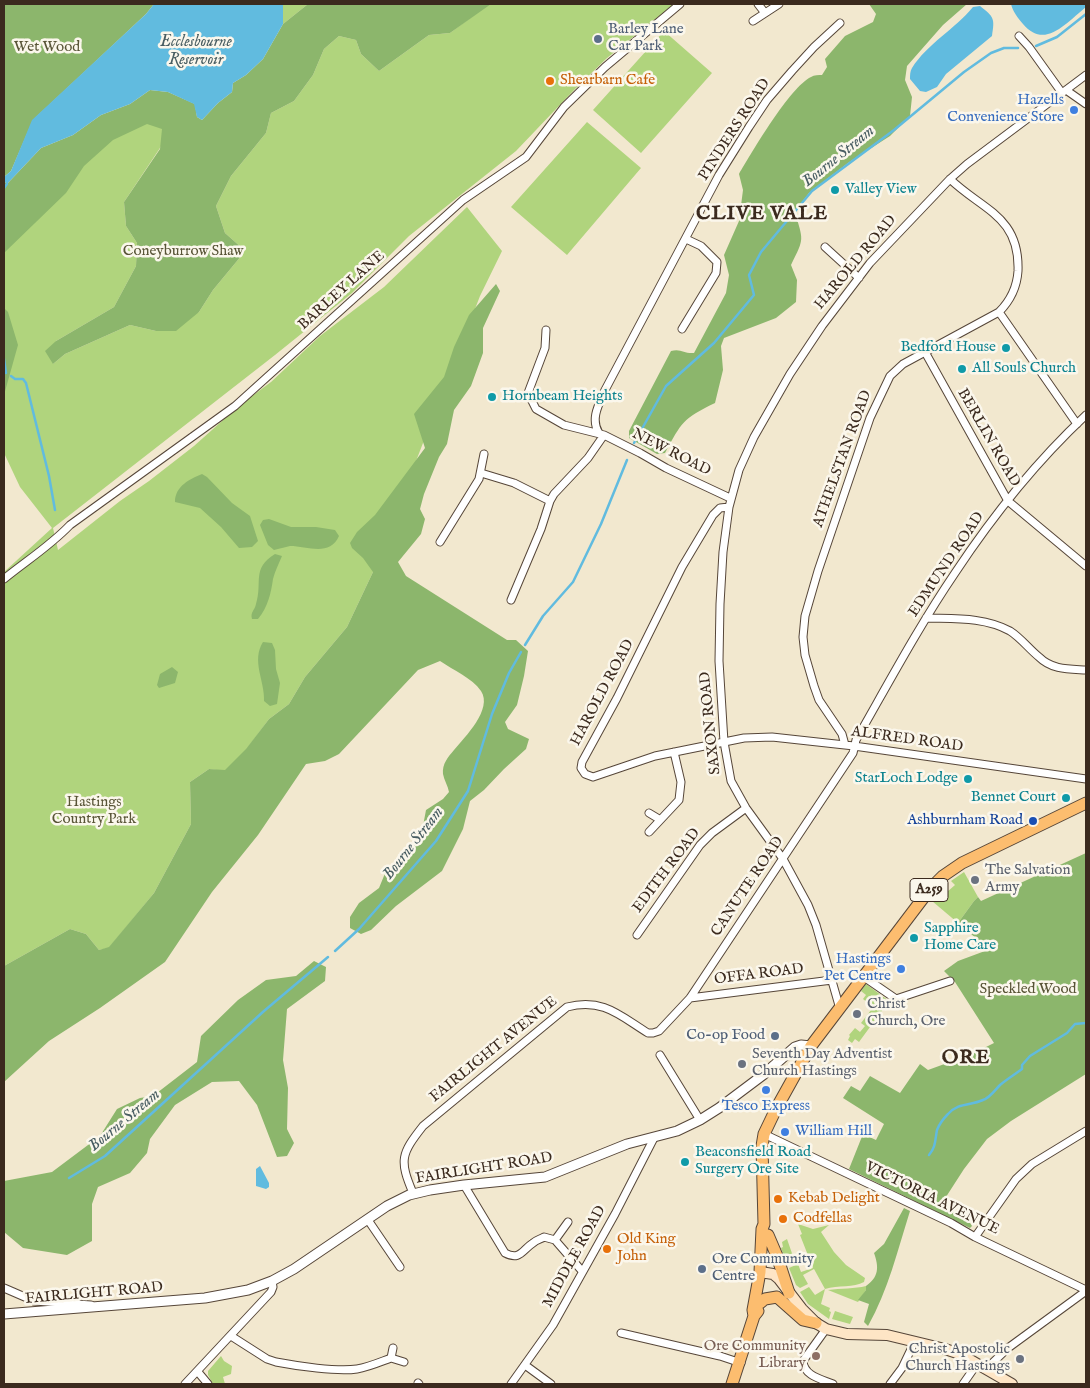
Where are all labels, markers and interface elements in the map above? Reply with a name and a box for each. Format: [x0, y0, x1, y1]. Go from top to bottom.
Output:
place label: Barley Lane Car Park [608, 21, 684, 56]
water label: Ecclesbourne Reservoir [160, 33, 232, 71]
marker: Barley Lane Car Park [592, 33, 604, 45]
park label: Wet Wood [14, 39, 80, 57]
place label: Shearbarn Cafe [560, 72, 655, 90]
marker: Shearbarn Cafe [544, 75, 556, 87]
street label: PINDERS ROAD [695, 76, 775, 184]
place label: Hazells Convenience Store [947, 92, 1064, 127]
marker: Hazells Convenience Store [1068, 104, 1080, 116]
water label: Bourne Stream [799, 122, 879, 192]
place label: Valley View [845, 181, 917, 199]
marker: Valley View [829, 184, 841, 196]
district label: CLIVE VALE [695, 203, 829, 227]
street label: HAROLD ROAD [811, 212, 901, 314]
park label: Coneyburrow Shaw [123, 243, 243, 261]
street label: BARLEY LANE [295, 248, 389, 334]
place label: Bedford House [900, 339, 996, 357]
marker: Bedford House [1000, 342, 1012, 354]
place label: All Souls Church [972, 360, 1076, 378]
marker: All Souls Church [956, 363, 968, 375]
street label: BERLIN ROAD [953, 386, 1023, 490]
place label: Hornbeam Heights [502, 388, 622, 406]
street label: ATHELSTAN ROAD [810, 388, 876, 530]
marker: Hornbeam Heights [486, 391, 498, 403]
street label: NEW ROAD [629, 425, 713, 481]
street label: EDMUND ROAD [905, 509, 989, 621]
street label: HAROLD ROAD [567, 637, 639, 749]
street label: SAXON ROAD [697, 671, 725, 775]
street label: ALFRED ROAD [850, 723, 964, 757]
place label: StarLoch Lodge [855, 770, 958, 788]
marker: StarLoch Lodge [962, 773, 974, 785]
place label: Bennet Court [971, 789, 1056, 807]
marker: Bennet Court [1060, 792, 1072, 804]
park label: Hastings Country Park [52, 794, 136, 829]
water label: Bourne Stream [380, 804, 448, 884]
place label: Ashburnham Road [907, 812, 1023, 830]
marker: Ashburnham Road [1027, 815, 1039, 827]
street label: EDITH ROAD [629, 825, 705, 917]
street label: CANUTE ROAD [708, 834, 788, 940]
place label: The Salvation Army [985, 862, 1070, 897]
marker: The Salvation Army [969, 874, 981, 886]
road number: A259 [910, 878, 948, 902]
place label: Sapphire Home Care [924, 920, 996, 955]
marker: Sapphire Home Care [908, 932, 920, 944]
place label: Hastings Pet Centre [824, 951, 891, 986]
street label: OFFA ROAD [713, 961, 805, 989]
marker: Hastings Pet Centre [895, 963, 907, 975]
park label: Speckled Wood [979, 981, 1077, 999]
street label: FAIRLIGHT AVENUE [427, 993, 561, 1107]
place label: Christ Church, Ore [867, 996, 945, 1031]
marker: Christ Church, Ore [851, 1008, 863, 1020]
place label: Co-op Food [686, 1027, 765, 1045]
marker: Co-op Food [769, 1030, 781, 1042]
place label: Seventh Day Adventist Church Hastings [752, 1046, 892, 1081]
district label: ORE [941, 1047, 991, 1071]
marker: Seventh Day Adventist Church Hastings [736, 1058, 748, 1070]
marker: Tesco Express [760, 1084, 772, 1096]
water label: Bourne Stream [86, 1086, 164, 1156]
place label: Tesco Express [722, 1098, 810, 1116]
place label: William Hill [795, 1123, 872, 1141]
marker: William Hill [779, 1126, 791, 1138]
place label: Beaconsfield Road Surgery Ore Site [695, 1144, 811, 1179]
street label: FAIRLIGHT ROAD [414, 1149, 554, 1189]
marker: Beaconsfield Road Surgery Ore Site [679, 1156, 691, 1168]
street label: VICTORIA AVENUE [862, 1159, 1002, 1239]
place label: Kebab Delight [788, 1190, 880, 1208]
marker: Kebab Delight [772, 1193, 784, 1205]
street label: MIDDLE ROAD [539, 1203, 611, 1311]
place label: Codfellas [793, 1210, 852, 1228]
marker: Codfellas [777, 1213, 789, 1225]
place label: Old King John [617, 1231, 676, 1266]
marker: Old King John [601, 1243, 613, 1255]
place label: Ore Community Centre [712, 1251, 814, 1286]
marker: Ore Community Centre [696, 1263, 708, 1275]
street label: FAIRLIGHT ROAD [24, 1279, 164, 1309]
place label: Ore Community Library [704, 1338, 806, 1373]
place label: Christ Apostolic Church Hastings [905, 1341, 1010, 1376]
marker: Ore Community Library [810, 1350, 822, 1362]
marker: Christ Apostolic Church Hastings [1014, 1353, 1026, 1365]

